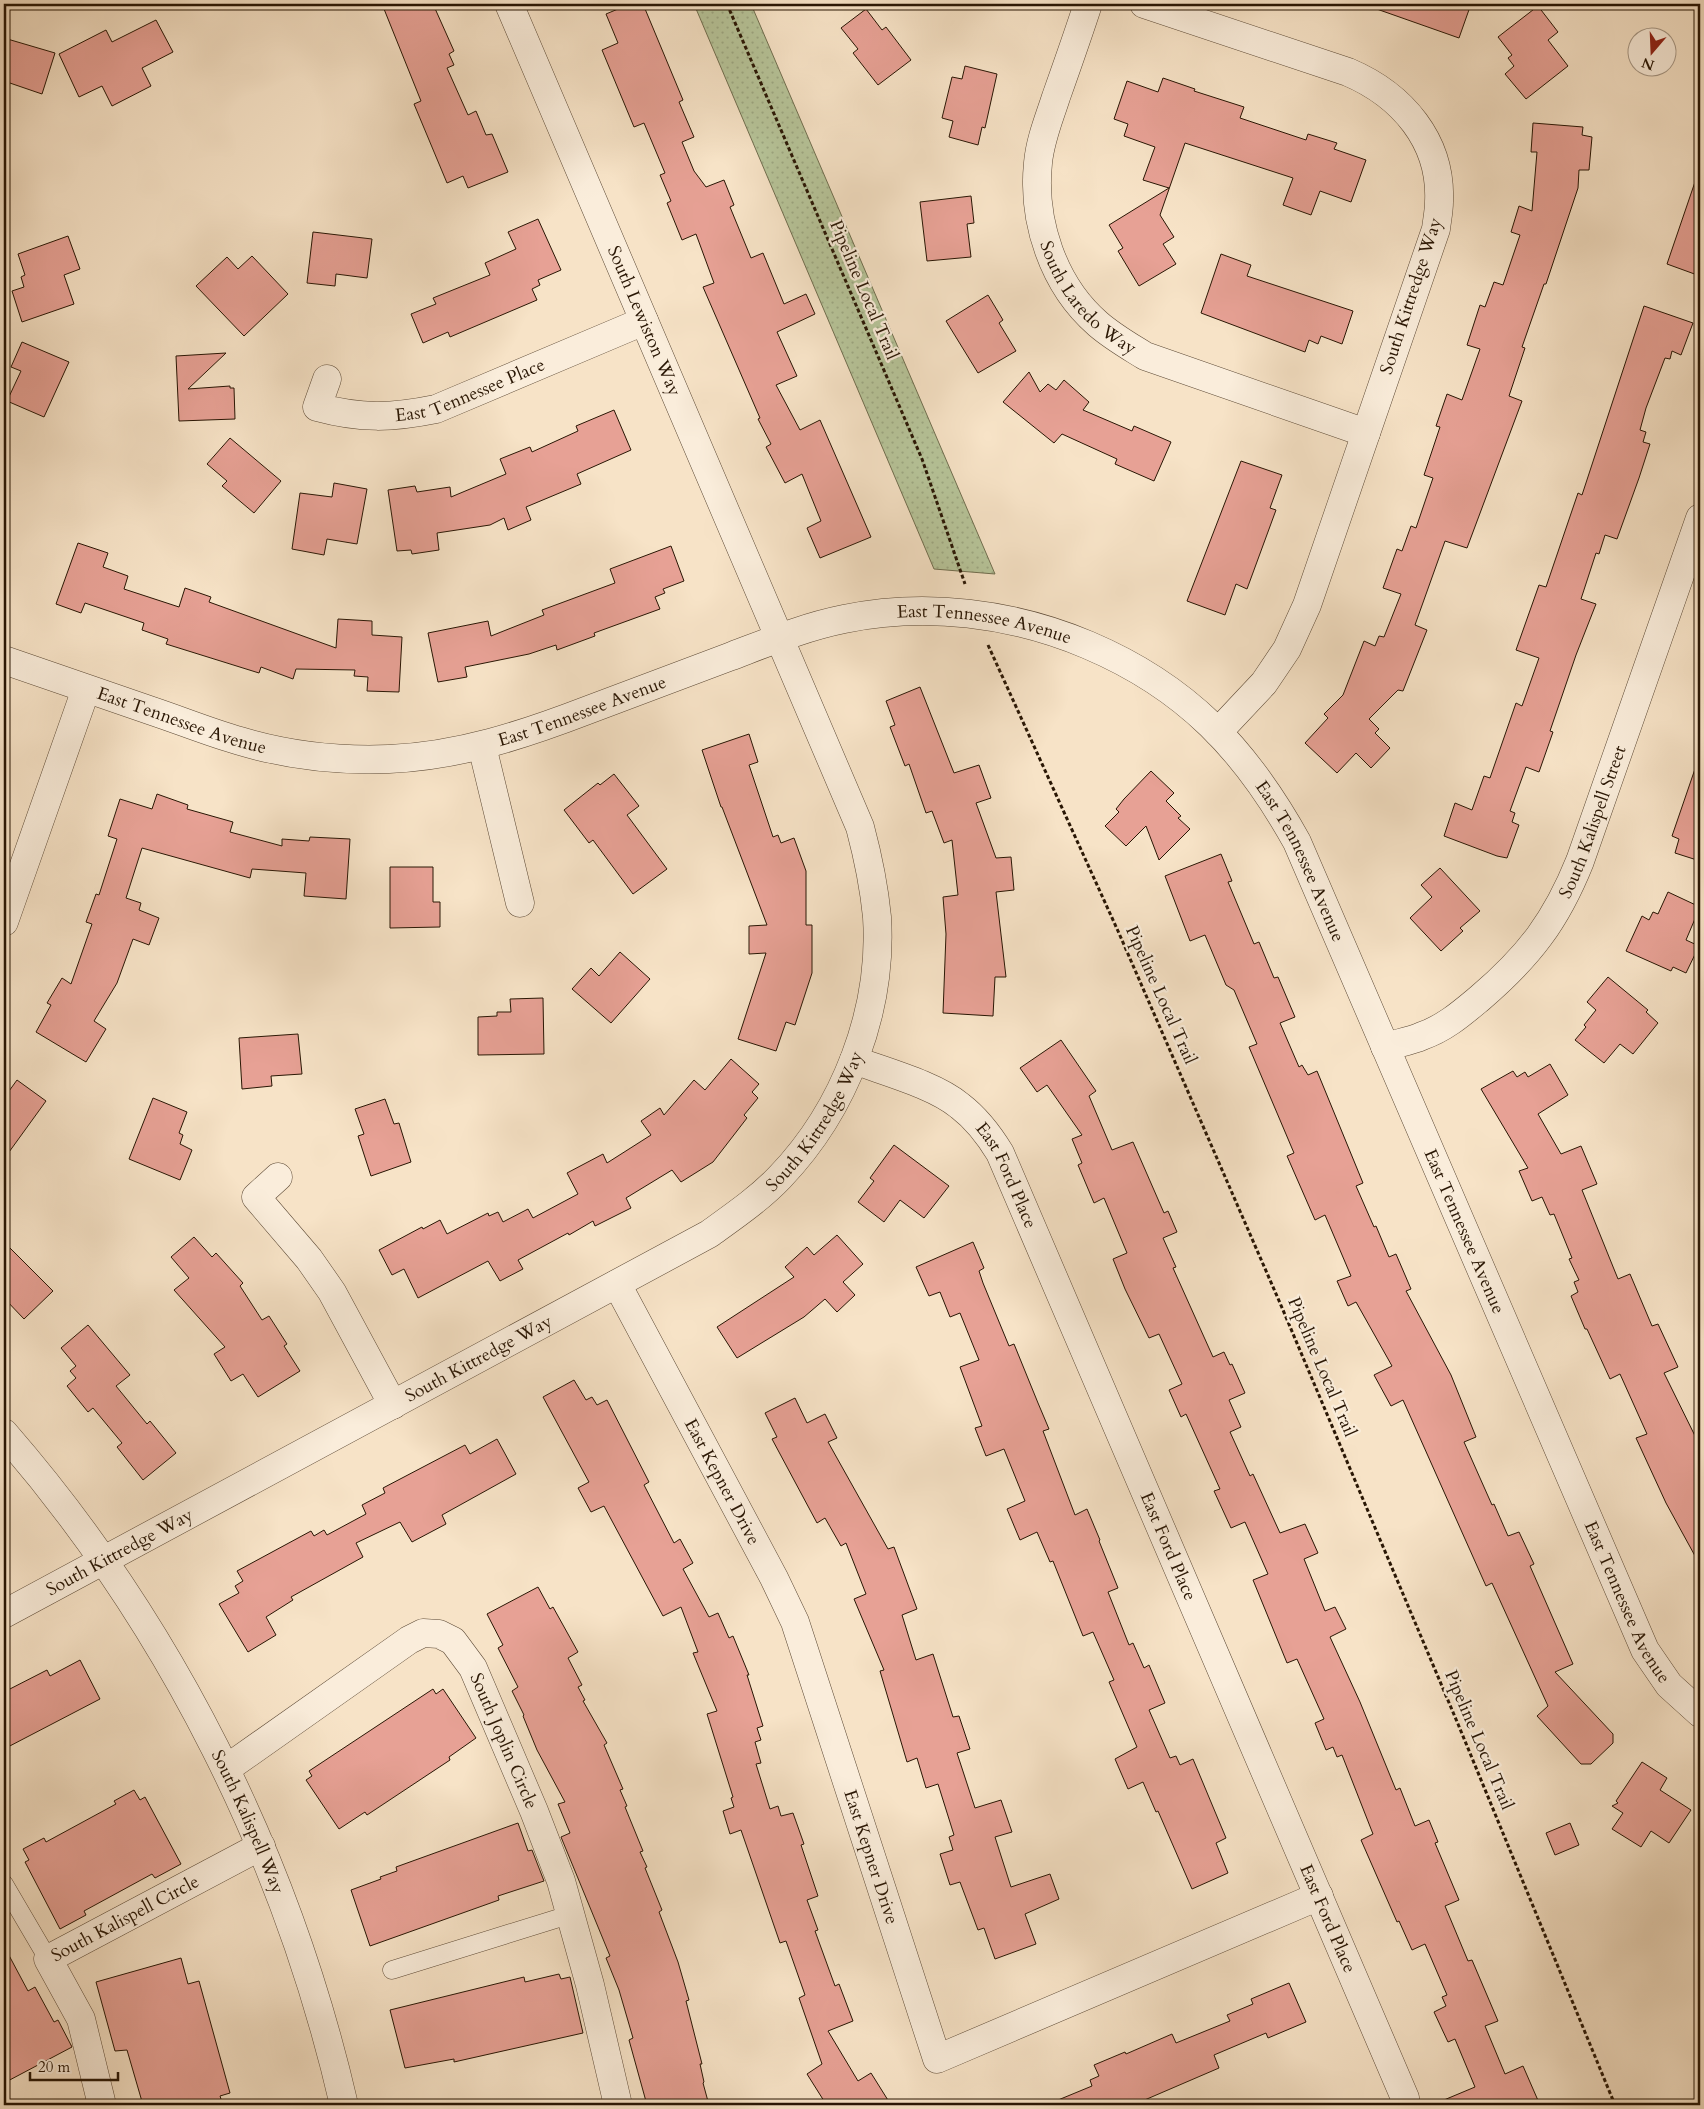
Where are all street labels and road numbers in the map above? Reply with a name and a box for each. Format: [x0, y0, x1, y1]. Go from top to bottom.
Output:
street label: South Kittredge Way [1374, 214, 1448, 378]
street label: Pipeline Local Trail [823, 216, 905, 364]
street label: South Laredo Way [1034, 237, 1142, 361]
street label: South Lewiston Way [601, 242, 687, 401]
street label: East Tennessee Place [394, 352, 549, 428]
street label: East Tennessee Avenue [896, 599, 1075, 650]
street label: East Tennessee Avenue [495, 669, 670, 753]
street label: East Tennessee Avenue [94, 681, 269, 760]
street label: South Kalispell Street [1552, 742, 1632, 903]
street label: East Tennessee Avenue [1250, 776, 1351, 946]
street label: Pipeline Local Trail [1119, 922, 1203, 1069]
street label: South Kittredge Way [760, 1047, 869, 1197]
street label: East Ford Place [970, 1117, 1043, 1232]
street label: East Tennessee Avenue [1418, 1145, 1511, 1318]
street label: Pipeline Local Trail [1281, 1293, 1363, 1441]
street label: South Kittredge Way [401, 1308, 557, 1408]
street label: East Kepner Drive [679, 1414, 767, 1549]
street label: East Ford Place [1134, 1488, 1203, 1604]
street label: South Kittredge Way [41, 1502, 198, 1602]
street label: East Tennessee Avenue [1578, 1517, 1677, 1688]
street label: Pipeline Local Trail [1438, 1666, 1520, 1814]
street label: South Joplin Circle [464, 1669, 544, 1813]
street label: South Kalispell Way [205, 1745, 291, 1898]
street label: East Kepner Drive [838, 1786, 905, 1927]
street label: East Ford Place [1294, 1860, 1362, 1977]
street label: South Kalispell Circle [46, 1869, 203, 1968]

